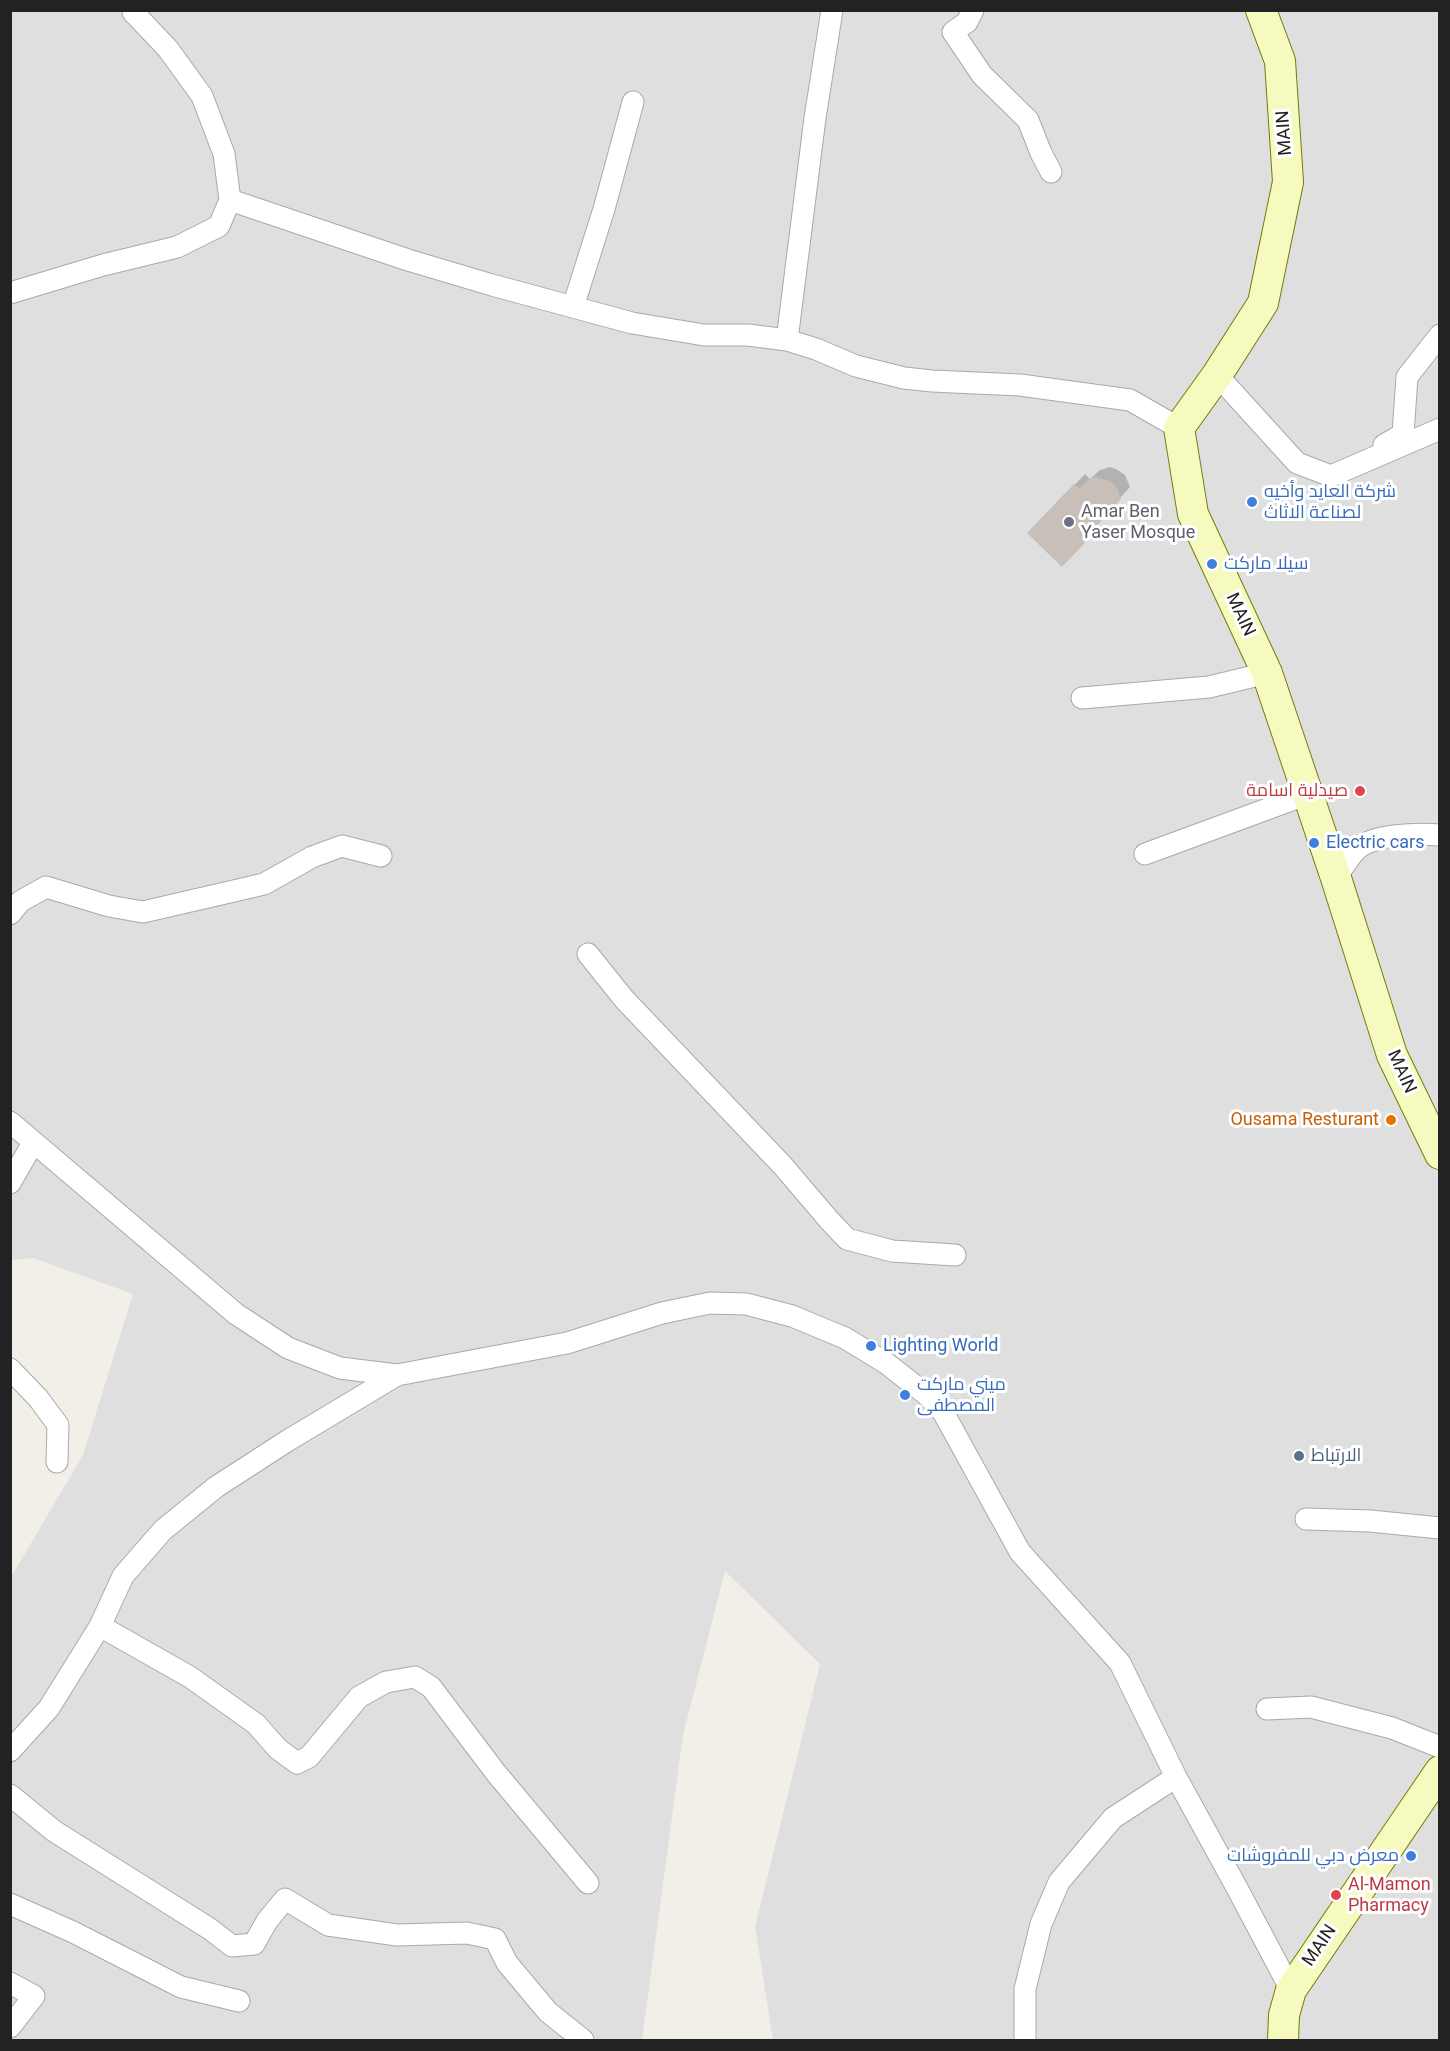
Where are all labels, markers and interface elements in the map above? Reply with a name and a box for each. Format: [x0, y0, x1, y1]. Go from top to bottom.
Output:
street label: MAIN [1273, 110, 1297, 156]
place label: شركة العايد وأخيه لصناعة الاثاث [1264, 481, 1396, 524]
marker: شركة العايد وأخيه لصناعة الاثاث [1245, 495, 1259, 509]
place label: Amar Ben Yaser Mosque [1081, 501, 1195, 544]
marker: Amar Ben Yaser Mosque [1062, 515, 1076, 529]
place label: سيلا ماركت [1224, 553, 1308, 575]
marker: سيلا ماركت [1205, 557, 1219, 571]
street label: MAIN [1221, 590, 1259, 640]
place label: صيدلية اسامة [1246, 780, 1348, 802]
marker: صيدلية اسامة [1353, 784, 1367, 798]
place label: Electric cars [1326, 832, 1424, 854]
marker: Electric cars [1307, 836, 1321, 850]
street label: MAIN [1382, 1047, 1420, 1097]
place label: Ousama Resturant [1230, 1109, 1379, 1131]
marker: Ousama Resturant [1384, 1113, 1398, 1127]
place label: Lighting World [883, 1335, 998, 1357]
marker: Lighting World [864, 1339, 878, 1353]
place label: ميني ماركت المصطفى [917, 1374, 1006, 1416]
marker: ميني ماركت المصطفى [898, 1388, 912, 1402]
place label: الارتباط [1311, 1445, 1361, 1467]
marker: الارتباط [1292, 1449, 1306, 1463]
place label: معرض دبي للمفروشات [1227, 1845, 1399, 1867]
marker: معرض دبي للمفروشات [1404, 1849, 1418, 1863]
place label: Al-Mamon Pharmacy [1348, 1874, 1431, 1916]
marker: Al-Mamon Pharmacy [1329, 1888, 1343, 1902]
street label: MAIN [1298, 1921, 1342, 1971]

